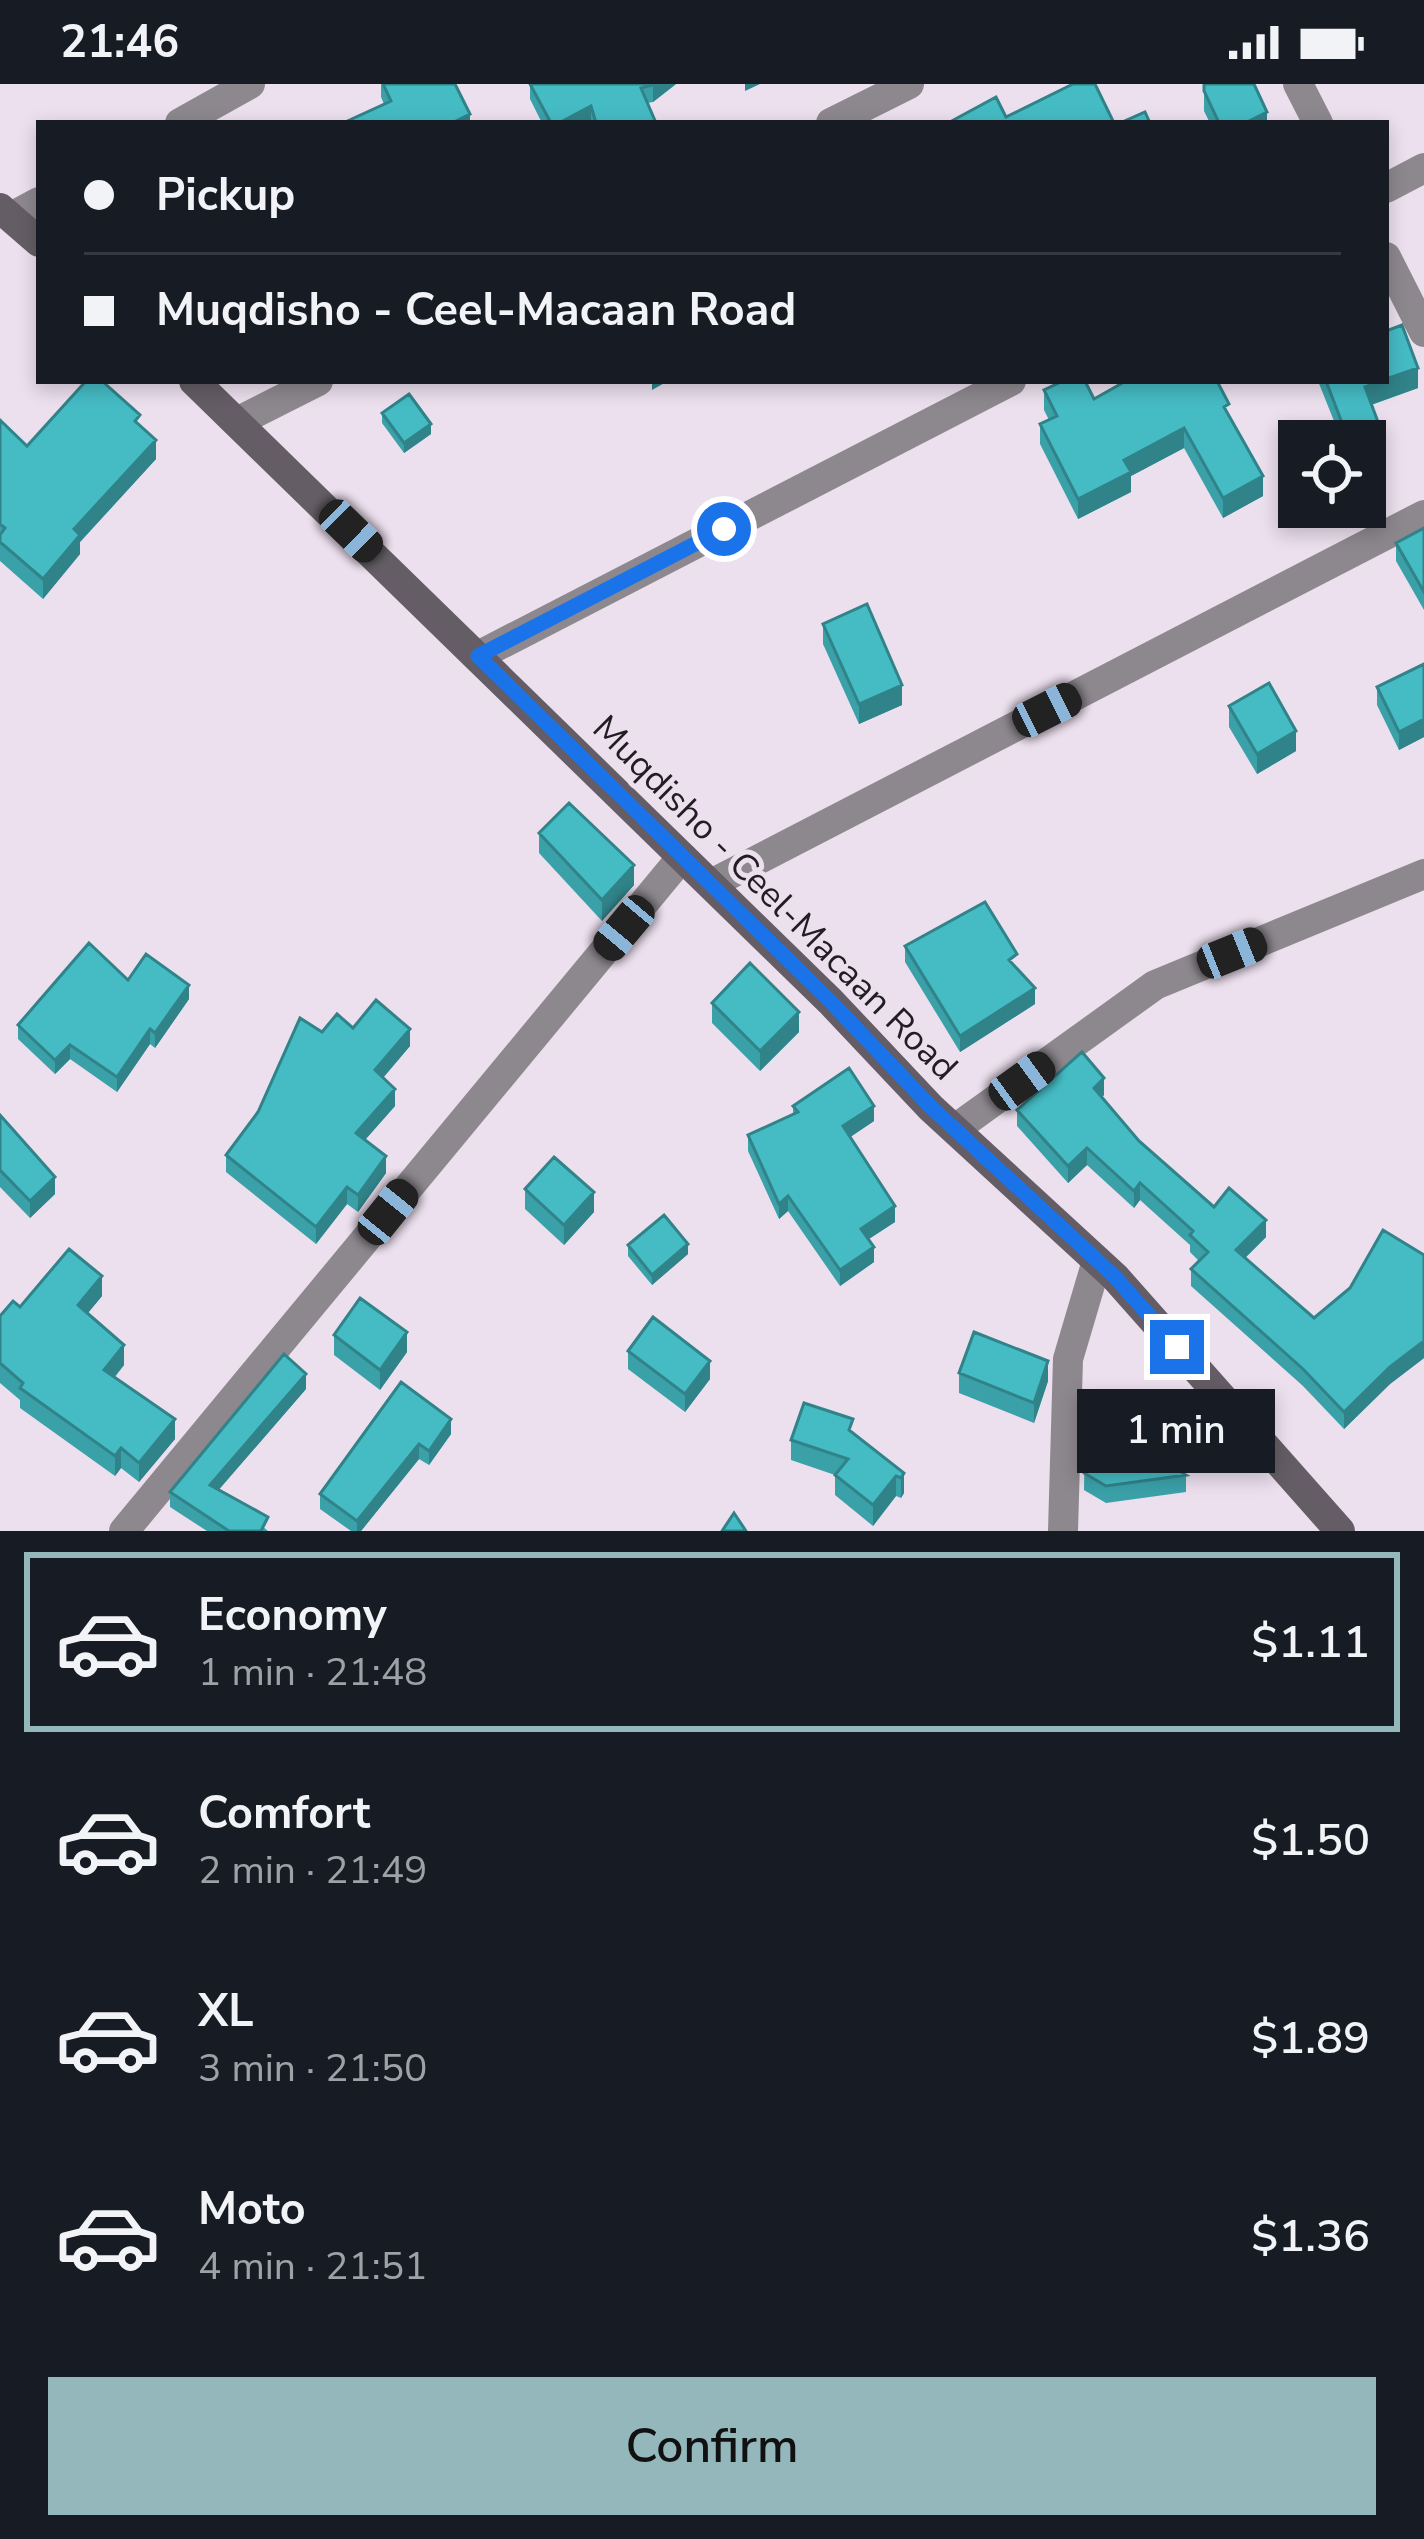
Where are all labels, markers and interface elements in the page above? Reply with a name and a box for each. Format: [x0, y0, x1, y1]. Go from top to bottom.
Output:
text: 21:46 [60, 12, 179, 73]
text: Pickup [156, 165, 295, 226]
text: Muqdisho - Ceel-Macaan Road [156, 280, 796, 341]
map controls [1278, 420, 1386, 528]
button: locate [1278, 420, 1386, 528]
car [313, 493, 389, 569]
route start [697, 502, 751, 556]
car [1007, 678, 1087, 742]
street label: Muqdisho - Ceel-Macaan Road [582, 705, 968, 1091]
car [587, 889, 661, 967]
car [1192, 923, 1272, 983]
car [982, 1045, 1062, 1117]
car [351, 1173, 425, 1251]
route end [1150, 1320, 1204, 1374]
callout: 1 min [1078, 1389, 1276, 1473]
text: 1 min [1126, 1404, 1226, 1457]
text: Economy [198, 1585, 387, 1646]
icon: car [54, 1588, 162, 1696]
text: $1.11 [1251, 1612, 1370, 1673]
text: 1 min · 21:48 [198, 1646, 427, 1699]
text: Comfort [198, 1783, 370, 1844]
icon: car [54, 1786, 162, 1894]
text: $1.50 [1251, 1810, 1370, 1871]
text: 2 min · 21:49 [198, 1844, 427, 1897]
text: XL [198, 1981, 254, 2042]
icon: car [54, 1984, 162, 2092]
text: $1.89 [1251, 2008, 1370, 2069]
text: 3 min · 21:50 [198, 2042, 427, 2095]
text: Moto [198, 2179, 306, 2240]
icon: car [54, 2182, 162, 2290]
text: $1.36 [1251, 2206, 1370, 2267]
text: 4 min · 21:51 [198, 2240, 427, 2293]
button: Confirm [48, 2377, 1376, 2515]

